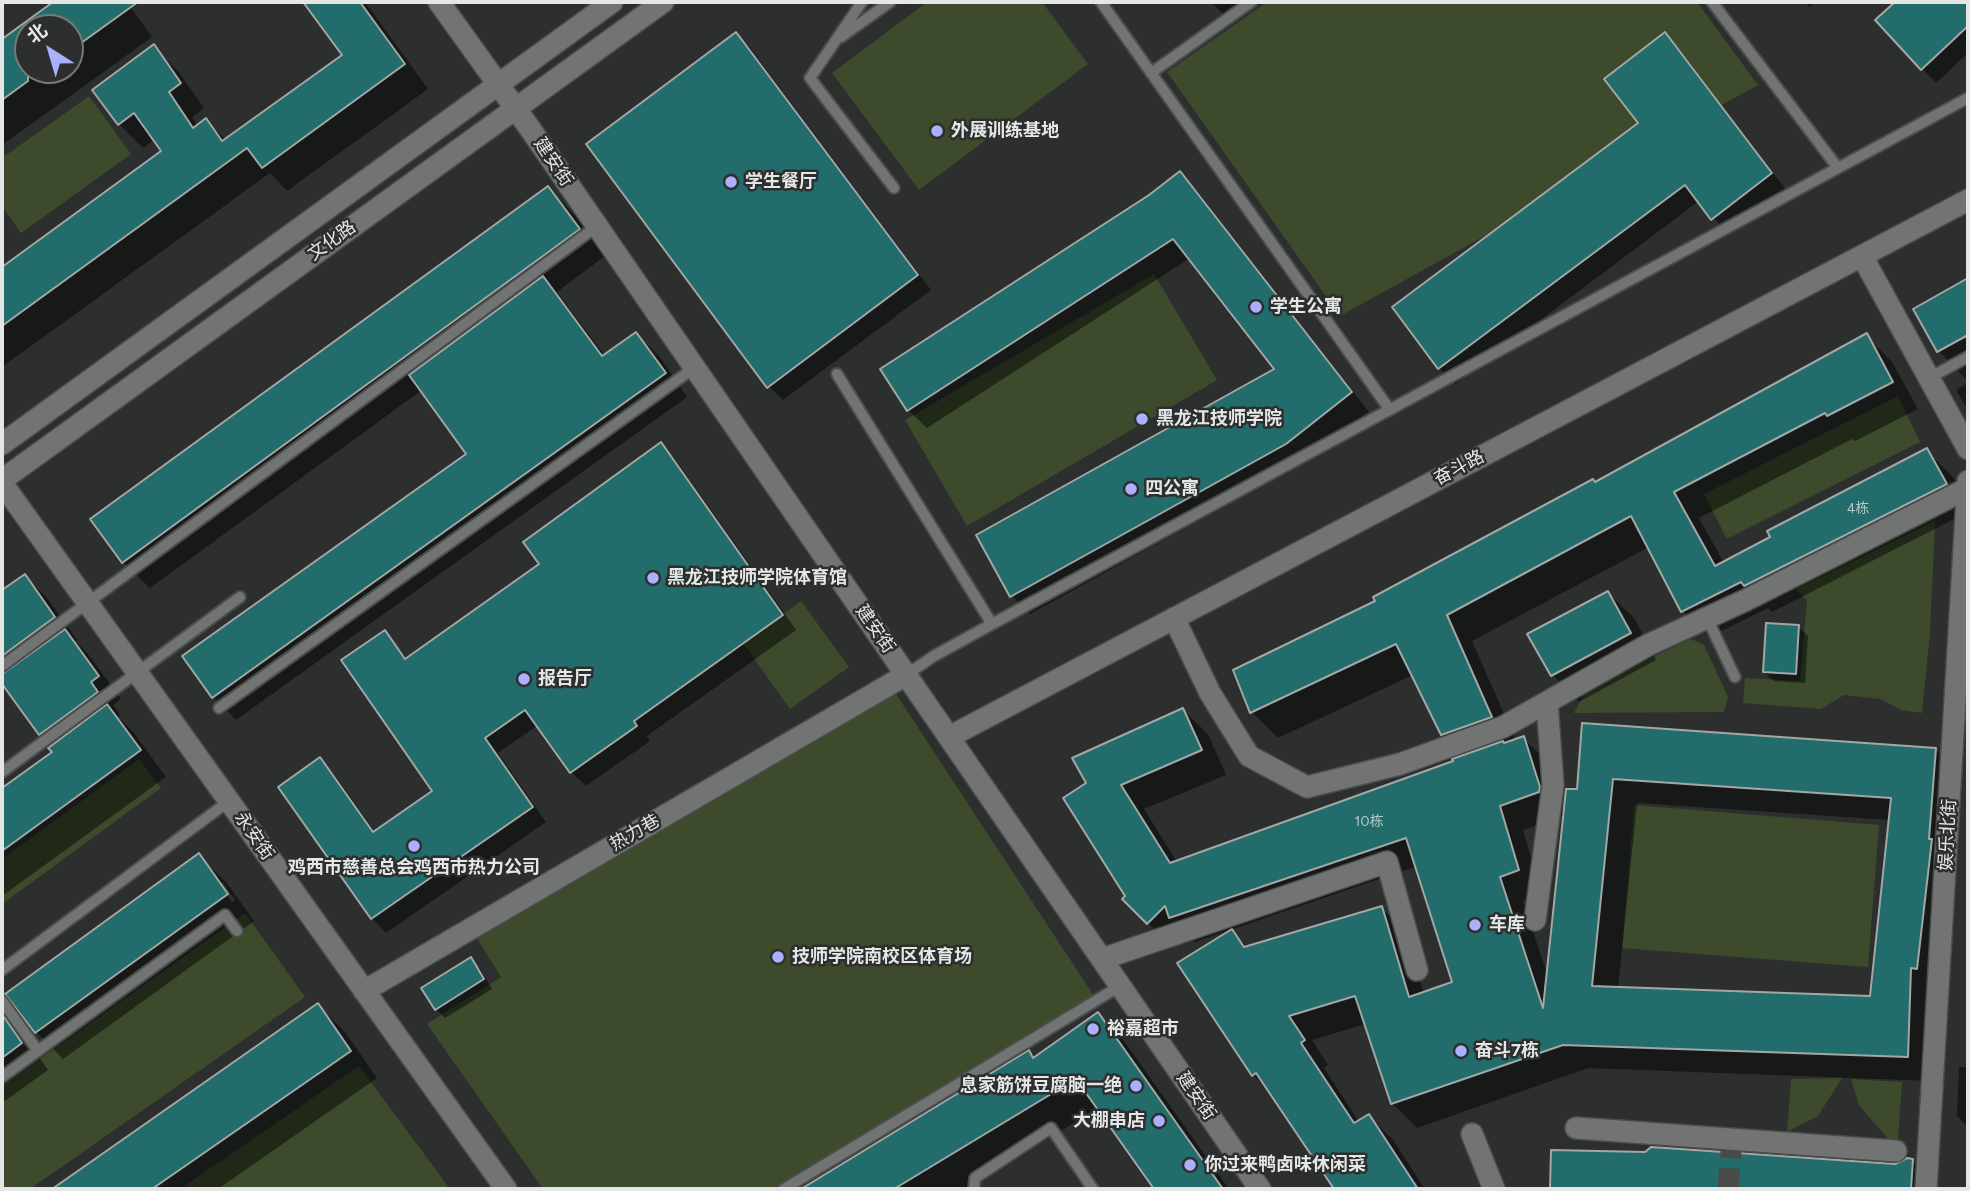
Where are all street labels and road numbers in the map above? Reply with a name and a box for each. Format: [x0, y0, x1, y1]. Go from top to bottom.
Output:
street label: 建安街 [529, 134, 577, 190]
street label: 文化路 [304, 216, 360, 266]
street label: 奋斗路 [1430, 446, 1488, 490]
street label: 建安街 [851, 601, 899, 657]
street label: 娱乐北街 [1935, 798, 1961, 872]
street label: 永安街 [230, 808, 278, 864]
street label: 热力巷 [606, 810, 664, 856]
street label: 建安街 [1172, 1068, 1220, 1124]

